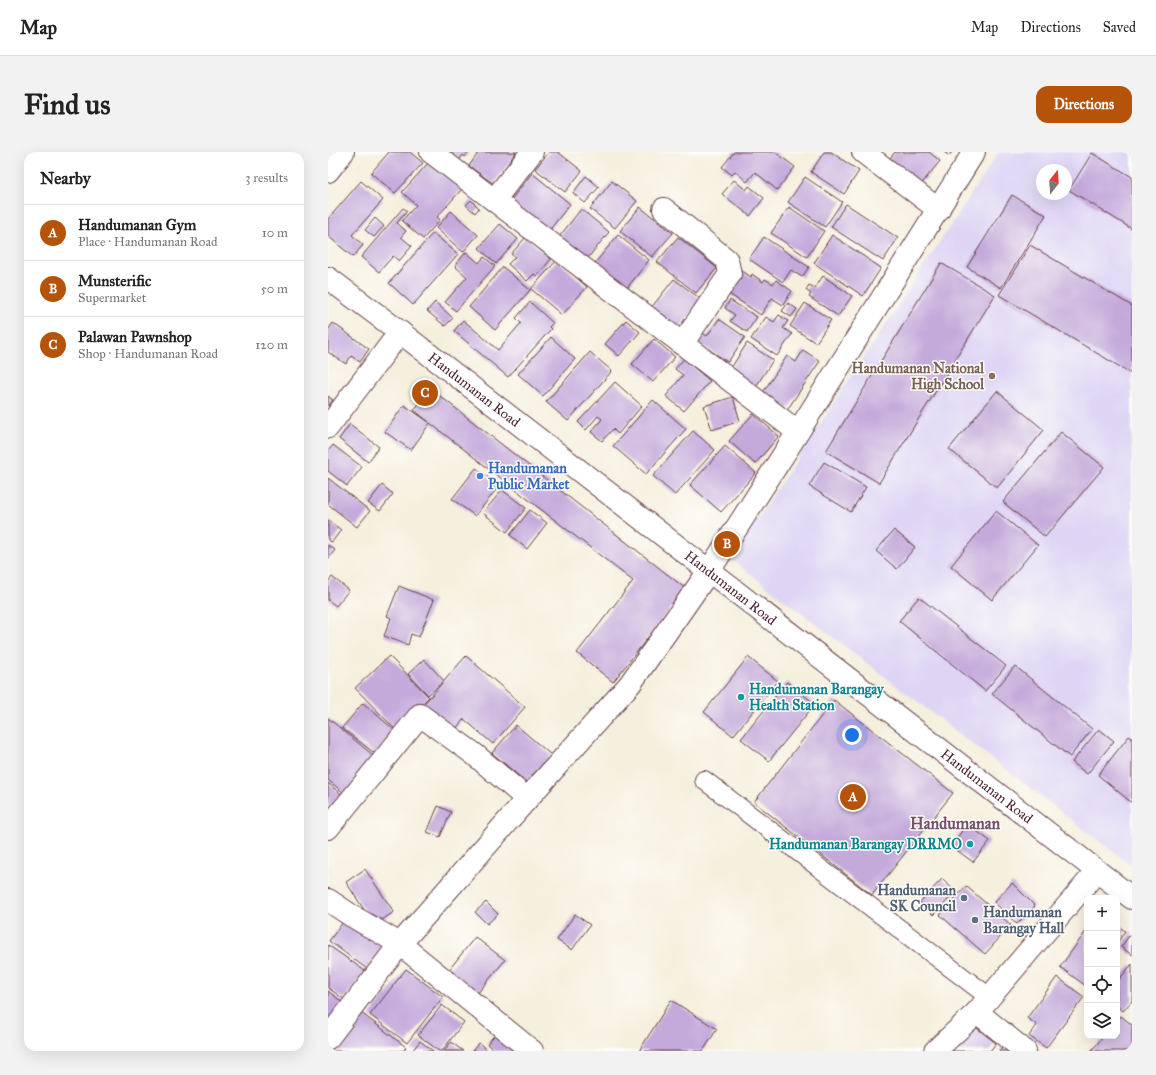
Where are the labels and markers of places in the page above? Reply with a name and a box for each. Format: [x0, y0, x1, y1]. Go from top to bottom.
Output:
place label: Handumanan National High School [852, 360, 985, 394]
marker: Handumanan National High School [987, 371, 997, 381]
pin: C [412, 378, 438, 408]
place label: Handumanan Public Market [488, 460, 569, 493]
marker: Handumanan Public Market [475, 471, 485, 481]
pin: B [714, 529, 740, 559]
place label: Handumanan Barangay Health Station [749, 681, 885, 714]
marker: Handumanan Barangay Health Station [736, 692, 746, 702]
pin: A [840, 782, 866, 812]
place label: Handumanan Barangay DRRMO [769, 836, 962, 854]
marker: Handumanan Barangay DRRMO [965, 839, 975, 849]
place label: Handumanan SK Council [877, 882, 957, 915]
marker: Handumanan SK Council [959, 893, 969, 903]
place label: Handumanan Barangay Hall [983, 904, 1066, 938]
marker: Handumanan Barangay Hall [970, 915, 980, 925]

